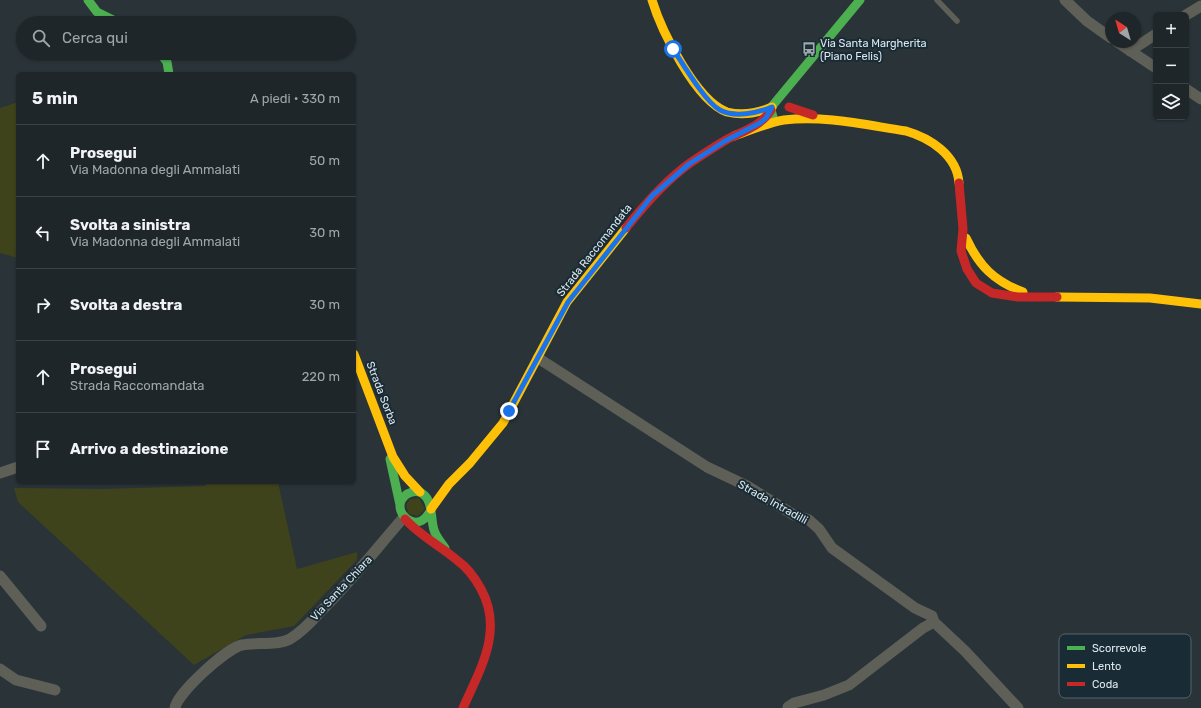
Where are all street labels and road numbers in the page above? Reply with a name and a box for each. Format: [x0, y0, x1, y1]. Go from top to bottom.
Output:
street label: Strada Raccomandata [554, 201, 635, 299]
street label: Strada Sorba [364, 360, 400, 427]
street label: Strada Intradilli [736, 478, 810, 527]
street label: Via Santa Chiara [308, 553, 375, 624]

